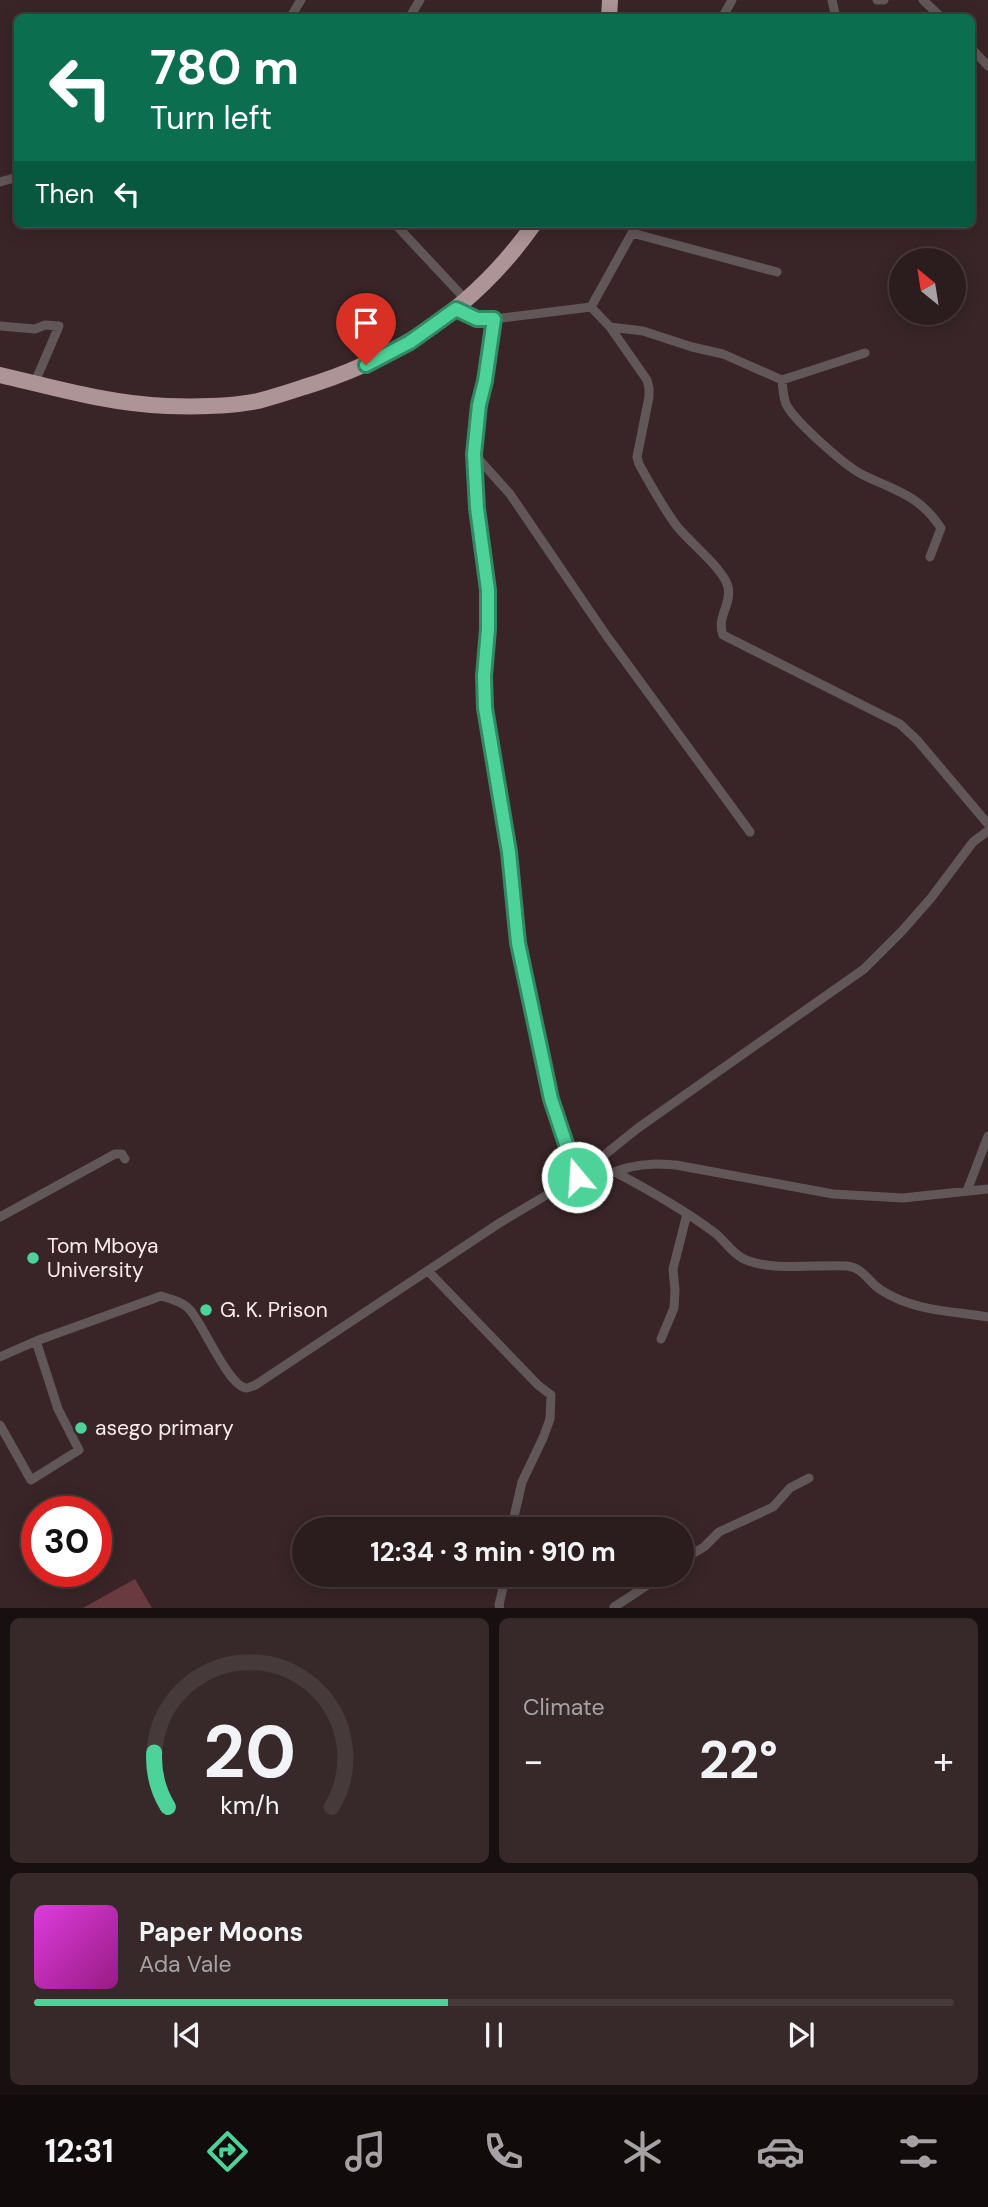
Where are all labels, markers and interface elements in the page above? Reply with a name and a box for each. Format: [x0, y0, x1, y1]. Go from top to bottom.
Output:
text: 780 m [150, 35, 299, 99]
icon: left [35, 42, 126, 133]
text: Turn left [150, 97, 272, 139]
icon: left [108, 175, 146, 213]
text: Then [35, 177, 94, 211]
north arrow [889, 248, 966, 326]
map controls [889, 248, 966, 325]
pin [336, 293, 396, 365]
icon: arrive [347, 304, 385, 342]
position arrow [540, 1140, 614, 1214]
place label: Tom Mboya University [47, 1232, 159, 1284]
marker: Tom Mboya University [25, 1250, 41, 1266]
place label: G. K. Prison [220, 1296, 328, 1324]
marker: G. K. Prison [198, 1302, 214, 1318]
place label: asego primary [95, 1414, 234, 1442]
marker: asego primary [73, 1420, 89, 1436]
speed limit sign: 30 [21, 1496, 112, 1587]
text: 12:34 · 3 min · 910 m [370, 1535, 616, 1569]
text: Climate [523, 1692, 605, 1722]
text: 20 [203, 1705, 296, 1800]
text: 22° [699, 1726, 778, 1794]
text: − [523, 1736, 544, 1786]
text: + [933, 1736, 954, 1786]
text: km/h [220, 1788, 279, 1821]
text: Paper Moons [139, 1915, 303, 1949]
text: Ada Vale [139, 1949, 232, 1979]
icon: previous [168, 2016, 206, 2054]
icon: pause [475, 2016, 513, 2054]
icon: next [782, 2016, 820, 2054]
icon: directions [203, 2127, 252, 2176]
icon: music [341, 2127, 390, 2176]
icon: phone [479, 2127, 528, 2176]
icon: climate [618, 2127, 667, 2176]
icon: car [756, 2127, 805, 2176]
icon: filters [894, 2127, 943, 2176]
text: 12:31 [45, 2130, 114, 2172]

